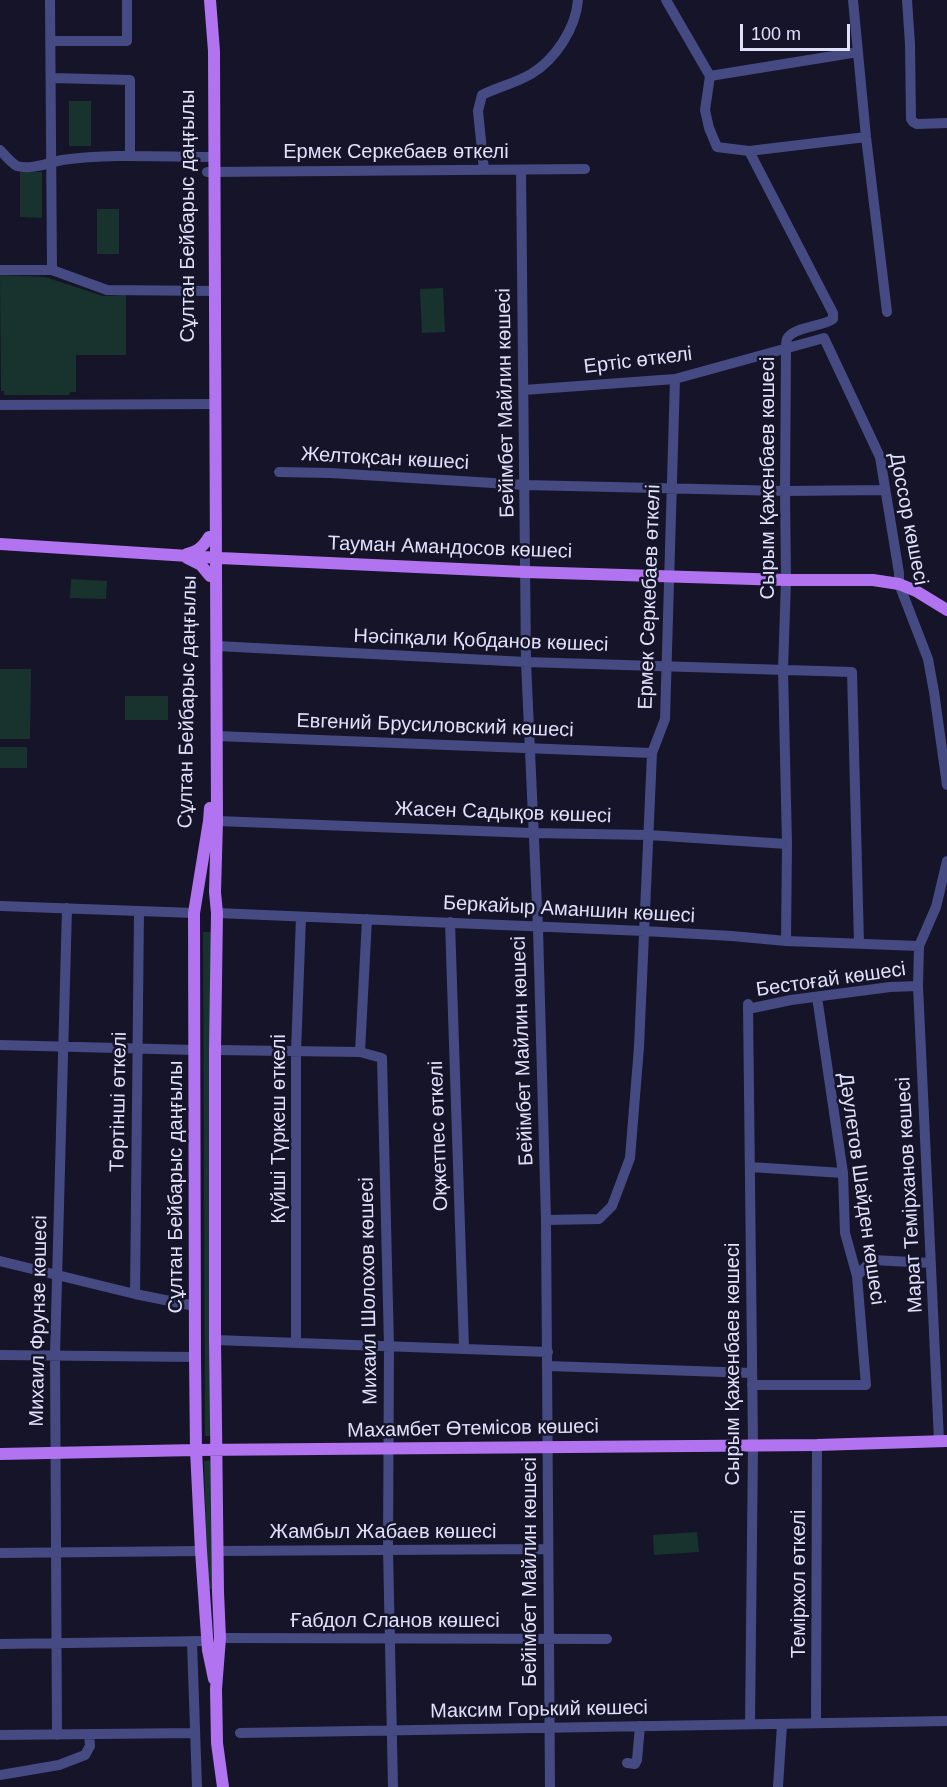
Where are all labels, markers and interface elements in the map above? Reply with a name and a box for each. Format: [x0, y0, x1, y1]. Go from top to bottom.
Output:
scale bar [743, 12, 852, 50]
text: 100 m [751, 24, 801, 44]
street label: Сұлтан Бейбарыс даңғылы [176, 90, 200, 342]
street label: Ермек Серкебаев өткелі [283, 140, 509, 164]
street label: Бейімбет Майлин көшесі [492, 288, 520, 518]
street label: Ертіс өткелі [582, 342, 694, 380]
street label: Сырым Қаженбаев көшесі [756, 357, 780, 599]
street label: Желтоқсан көшесі [300, 443, 470, 475]
street label: Доссор көшесі [883, 451, 933, 587]
street label: Ермек Серкебаев өткелі [634, 484, 666, 710]
street label: Тауман Амандосов көшесі [327, 532, 573, 564]
street label: Сұлтан Бейбарыс даңғылы [174, 575, 202, 829]
street label: Нәсіпқали Қобданов көшесі [353, 625, 609, 657]
street label: Евгений Брусиловский көшесі [296, 709, 574, 743]
street label: Жасен Садықов көшесі [394, 797, 612, 829]
street label: Беркайыр Аманшин көшесі [442, 891, 696, 929]
street label: Бейімбет Майлин көшесі [507, 936, 539, 1166]
street label: Бестоғай көшесі [755, 958, 907, 1002]
street label: Төртінші өткелі [106, 1032, 132, 1172]
street label: Күйші Түркеш өткелі [267, 1034, 291, 1224]
street label: Оқжетпес өткелі [424, 1060, 454, 1212]
street label: Сұлтан Бейбарыс даңғылы [164, 1061, 188, 1313]
street label: Дәулетов Шайден көшесі [833, 1071, 889, 1307]
street label: Марат Темірханов көшесі [892, 1076, 928, 1314]
street label: Михаил Шолохов көшесі [355, 1177, 383, 1405]
street label: Михаил Фрунзе көшесі [25, 1215, 53, 1427]
street label: Сырым Қаженбаев көшесі [721, 1243, 745, 1485]
street label: Махамбет Өтемісов көшесі [347, 1415, 599, 1443]
street label: Бейімбет Майлин көшесі [518, 1457, 542, 1687]
street label: Теміржол өткелі [787, 1510, 811, 1658]
street label: Жамбыл Жабаев көшесі [269, 1520, 497, 1544]
street label: Ғабдол Сланов көшесі [290, 1609, 500, 1633]
street label: Максим Горький көшесі [430, 1696, 648, 1724]

